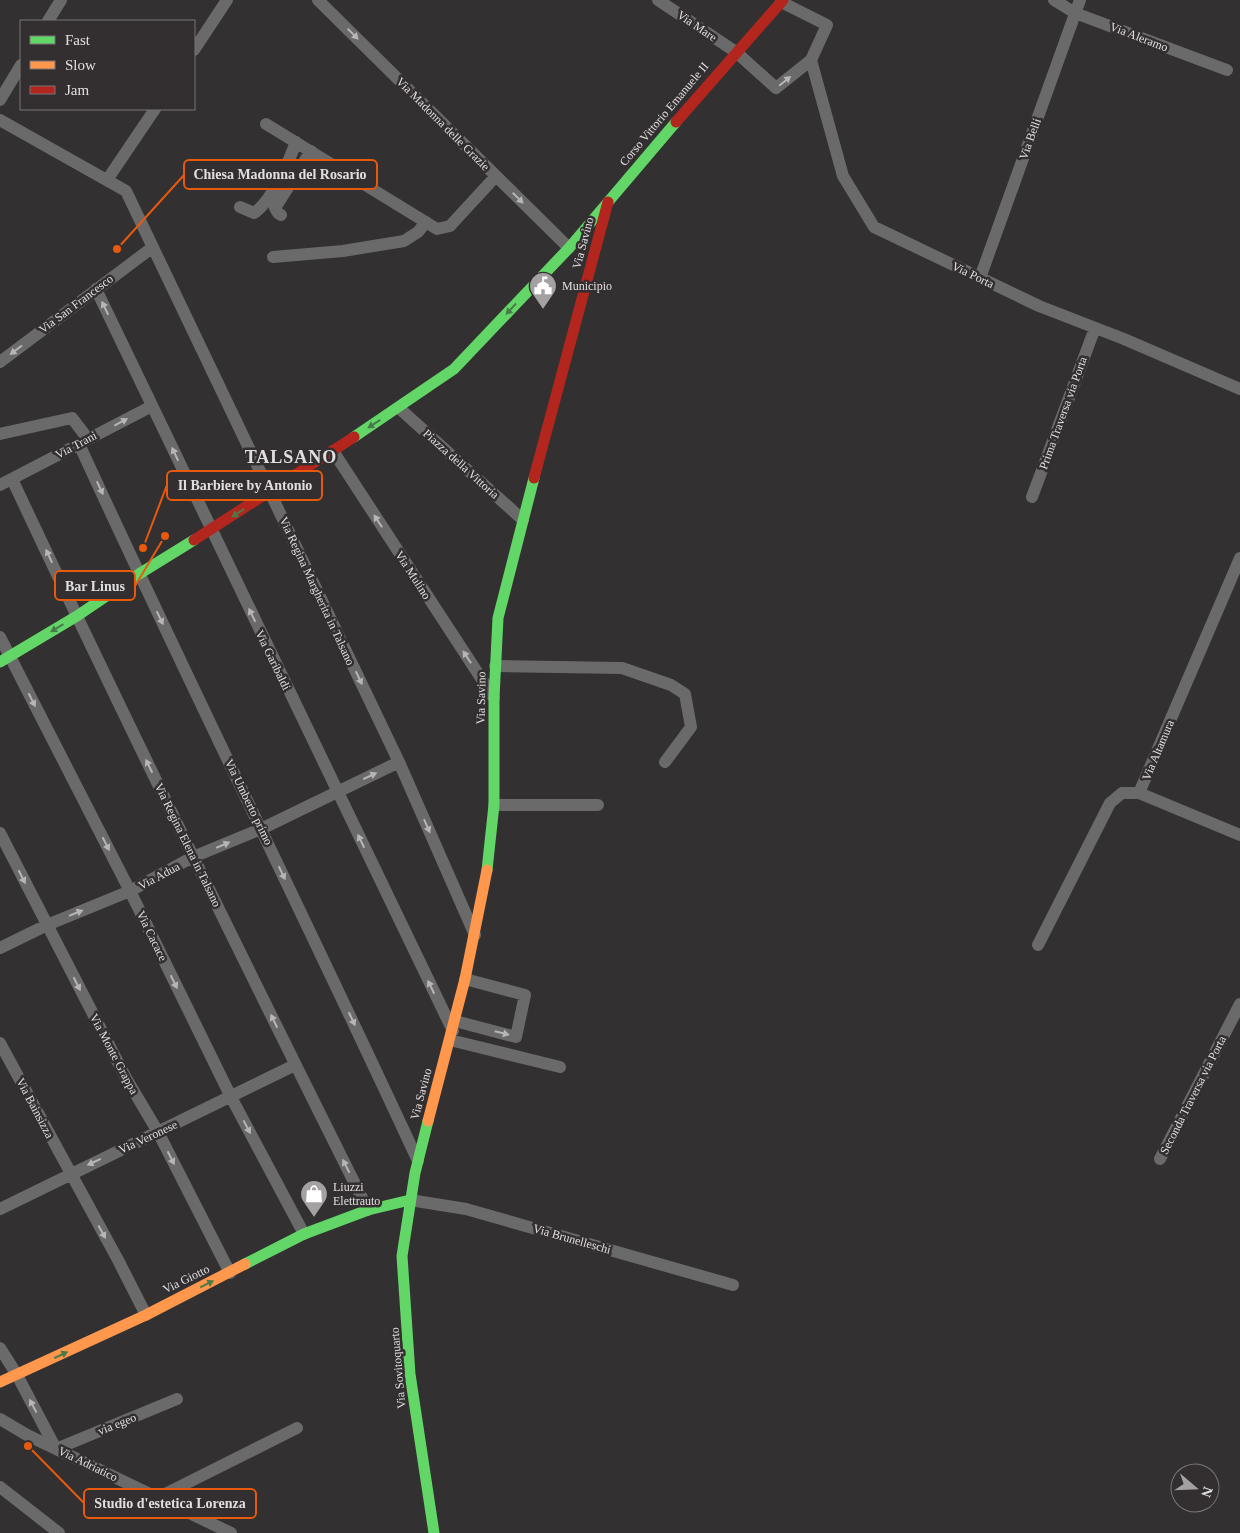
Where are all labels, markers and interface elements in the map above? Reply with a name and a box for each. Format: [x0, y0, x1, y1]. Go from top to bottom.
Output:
street label: Via Mare [674, 8, 720, 44]
legend [20, 20, 195, 110]
street label: Via Aleramo [1108, 20, 1170, 54]
one-way arrow [346, 28, 358, 40]
text: Fast [65, 32, 91, 48]
text: Slow [65, 57, 96, 73]
street label: Corso Vittorio Emanuele II [617, 59, 711, 169]
street label: Via Madonna delle Grazie [393, 74, 493, 174]
one-way arrow [779, 75, 792, 86]
text: Jam [65, 82, 89, 98]
street label: Via Belli [1016, 116, 1044, 162]
callout: Chiesa Madonna del Rosario [184, 160, 377, 189]
text: Chiesa Madonna del Rosario [193, 167, 367, 182]
one-way arrow [512, 192, 524, 204]
street label: Via Savino [569, 216, 597, 270]
street label: Via Porta [950, 259, 997, 291]
public building icon: Municipio [528, 271, 558, 310]
street label: Via San Francesco [36, 272, 116, 336]
place label: Municipio [562, 279, 612, 293]
one-way arrow [101, 301, 109, 315]
one-way arrow [505, 303, 517, 315]
one-way arrow [10, 344, 23, 355]
street label: Prima Traversa via Porta [1036, 354, 1090, 471]
one-way arrow [113, 418, 128, 426]
one-way arrow [367, 419, 381, 429]
street label: Piazza della Vittoria [420, 426, 502, 502]
street label: Via Trani [53, 428, 100, 462]
one-way arrow [171, 447, 179, 462]
district label: TALSANO [245, 447, 337, 467]
callout: Il Barbiere by Antonio [167, 471, 322, 500]
text: Il Barbiere by Antonio [178, 478, 312, 493]
one-way arrow [96, 481, 104, 495]
one-way arrow [231, 508, 244, 517]
street label: Via Regina Margherita in Talsano [276, 515, 358, 667]
one-way arrow [374, 515, 383, 528]
street label: Via Mulino [392, 548, 434, 602]
one-way arrow [44, 549, 52, 563]
callout: Bar Linus [55, 571, 135, 600]
text: Bar Linus [65, 579, 126, 594]
one-way arrow [248, 608, 256, 623]
one-way arrow [156, 611, 164, 625]
one-way arrow [50, 624, 63, 633]
street label: Via Garibaldi [252, 628, 294, 693]
one-way arrow [462, 651, 472, 664]
one-way arrow [355, 671, 363, 685]
street label: Via Savino [474, 671, 488, 725]
one-way arrow [28, 692, 36, 707]
street label: Via Altamura [1139, 717, 1177, 782]
street label: Via Umberto primo [222, 757, 276, 847]
one-way arrow [145, 759, 153, 773]
one-way arrow [363, 771, 377, 779]
street label: Via Regina Elena in Talsano [152, 781, 224, 909]
one-way arrow [423, 819, 431, 833]
one-way arrow [357, 833, 365, 848]
one-way arrow [102, 837, 110, 852]
one-way arrow [216, 840, 230, 848]
street label: Via Adua [136, 859, 183, 893]
one-way arrow [279, 866, 287, 880]
one-way arrow [18, 870, 26, 884]
one-way arrow [69, 909, 83, 917]
street label: Via Cacace [134, 909, 170, 963]
one-way arrow [171, 975, 179, 989]
one-way arrow [73, 977, 81, 991]
one-way arrow [427, 980, 435, 994]
street label: Via Monte Grappa [87, 1011, 141, 1097]
one-way arrow [349, 1012, 357, 1026]
one-way arrow [270, 1014, 278, 1028]
one-way arrow [494, 1029, 509, 1037]
street label: Seconda Traversa via Porta [1157, 1033, 1229, 1157]
street label: Via Savino [407, 1067, 435, 1121]
street label: Via Bainsizza [13, 1075, 57, 1141]
street label: Via Veronese [116, 1117, 180, 1157]
one-way arrow [243, 1120, 251, 1135]
one-way arrow [167, 1151, 175, 1165]
one-way arrow [87, 1159, 101, 1167]
one-way arrow [342, 1159, 350, 1174]
shop icon: Liuzzi Elettrauto [299, 1179, 329, 1218]
place label: Liuzzi Elettrauto [333, 1180, 380, 1208]
street label: Via Brunelleschi [531, 1221, 613, 1257]
one-way arrow [98, 1225, 107, 1238]
street label: Via Giotto [160, 1262, 212, 1296]
one-way arrow [200, 1280, 214, 1288]
street label: Via Sovitoquarto [387, 1327, 409, 1409]
one-way arrow [54, 1350, 68, 1358]
one-way arrow [29, 1399, 37, 1414]
street label: via egeo [96, 1410, 138, 1438]
street label: Via Adriatico [56, 1444, 120, 1484]
north arrow [1170, 1463, 1220, 1513]
text: N [1198, 1485, 1216, 1499]
callout: Studio d'estetica Lorenza [84, 1489, 256, 1518]
text: Studio d'estetica Lorenza [94, 1496, 246, 1511]

